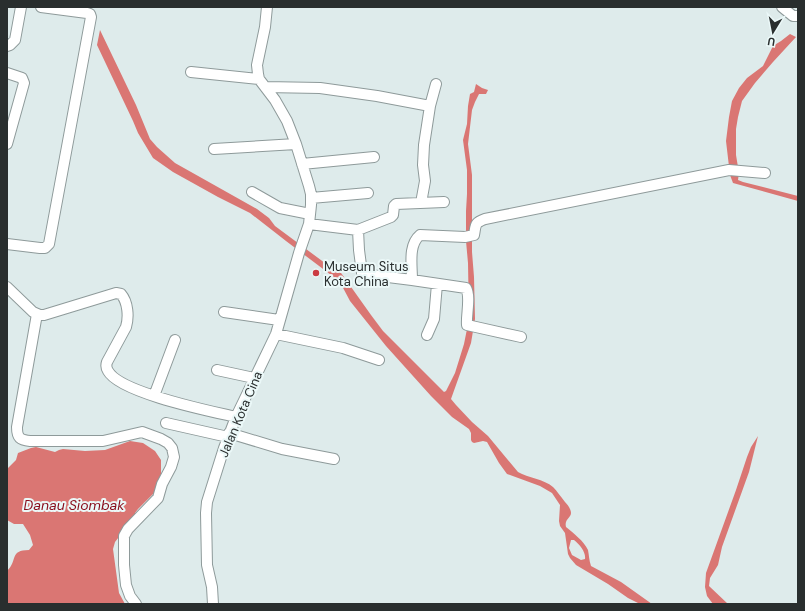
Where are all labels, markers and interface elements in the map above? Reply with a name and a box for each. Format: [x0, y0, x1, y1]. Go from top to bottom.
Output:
north arrow [753, 12, 793, 52]
text: U [766, 34, 776, 49]
place label: Museum Situs Kota China [324, 258, 409, 290]
marker: Museum Situs Kota China [311, 268, 321, 278]
street label: Jalan Kota Cina [215, 369, 266, 460]
water label: Danau Siombak [23, 496, 125, 514]

